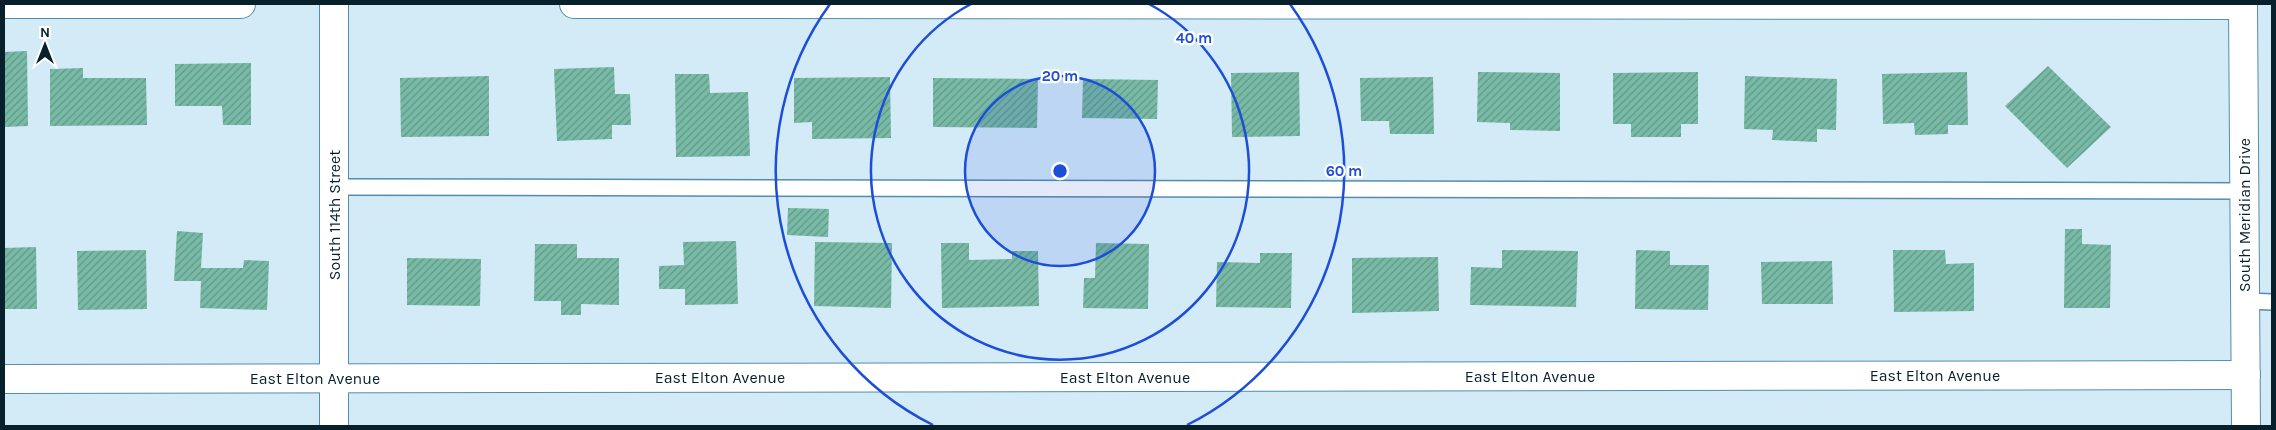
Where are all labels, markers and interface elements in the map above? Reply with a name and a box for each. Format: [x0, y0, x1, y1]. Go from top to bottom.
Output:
north arrow [20, 20, 70, 70]
text: N [40, 24, 50, 41]
text: 40 m [1176, 29, 1212, 47]
text: 20 m [1042, 67, 1078, 85]
street label: South Meridian Drive [2235, 138, 2254, 292]
street label: South 114th Street [325, 150, 344, 280]
centre of rings [1051, 162, 1069, 180]
text: 60 m [1326, 162, 1362, 180]
street label: East Elton Avenue [1870, 366, 2000, 385]
street label: East Elton Avenue [1465, 367, 1595, 386]
street label: East Elton Avenue [655, 368, 785, 387]
street label: East Elton Avenue [1060, 368, 1190, 387]
street label: East Elton Avenue [250, 369, 380, 388]

